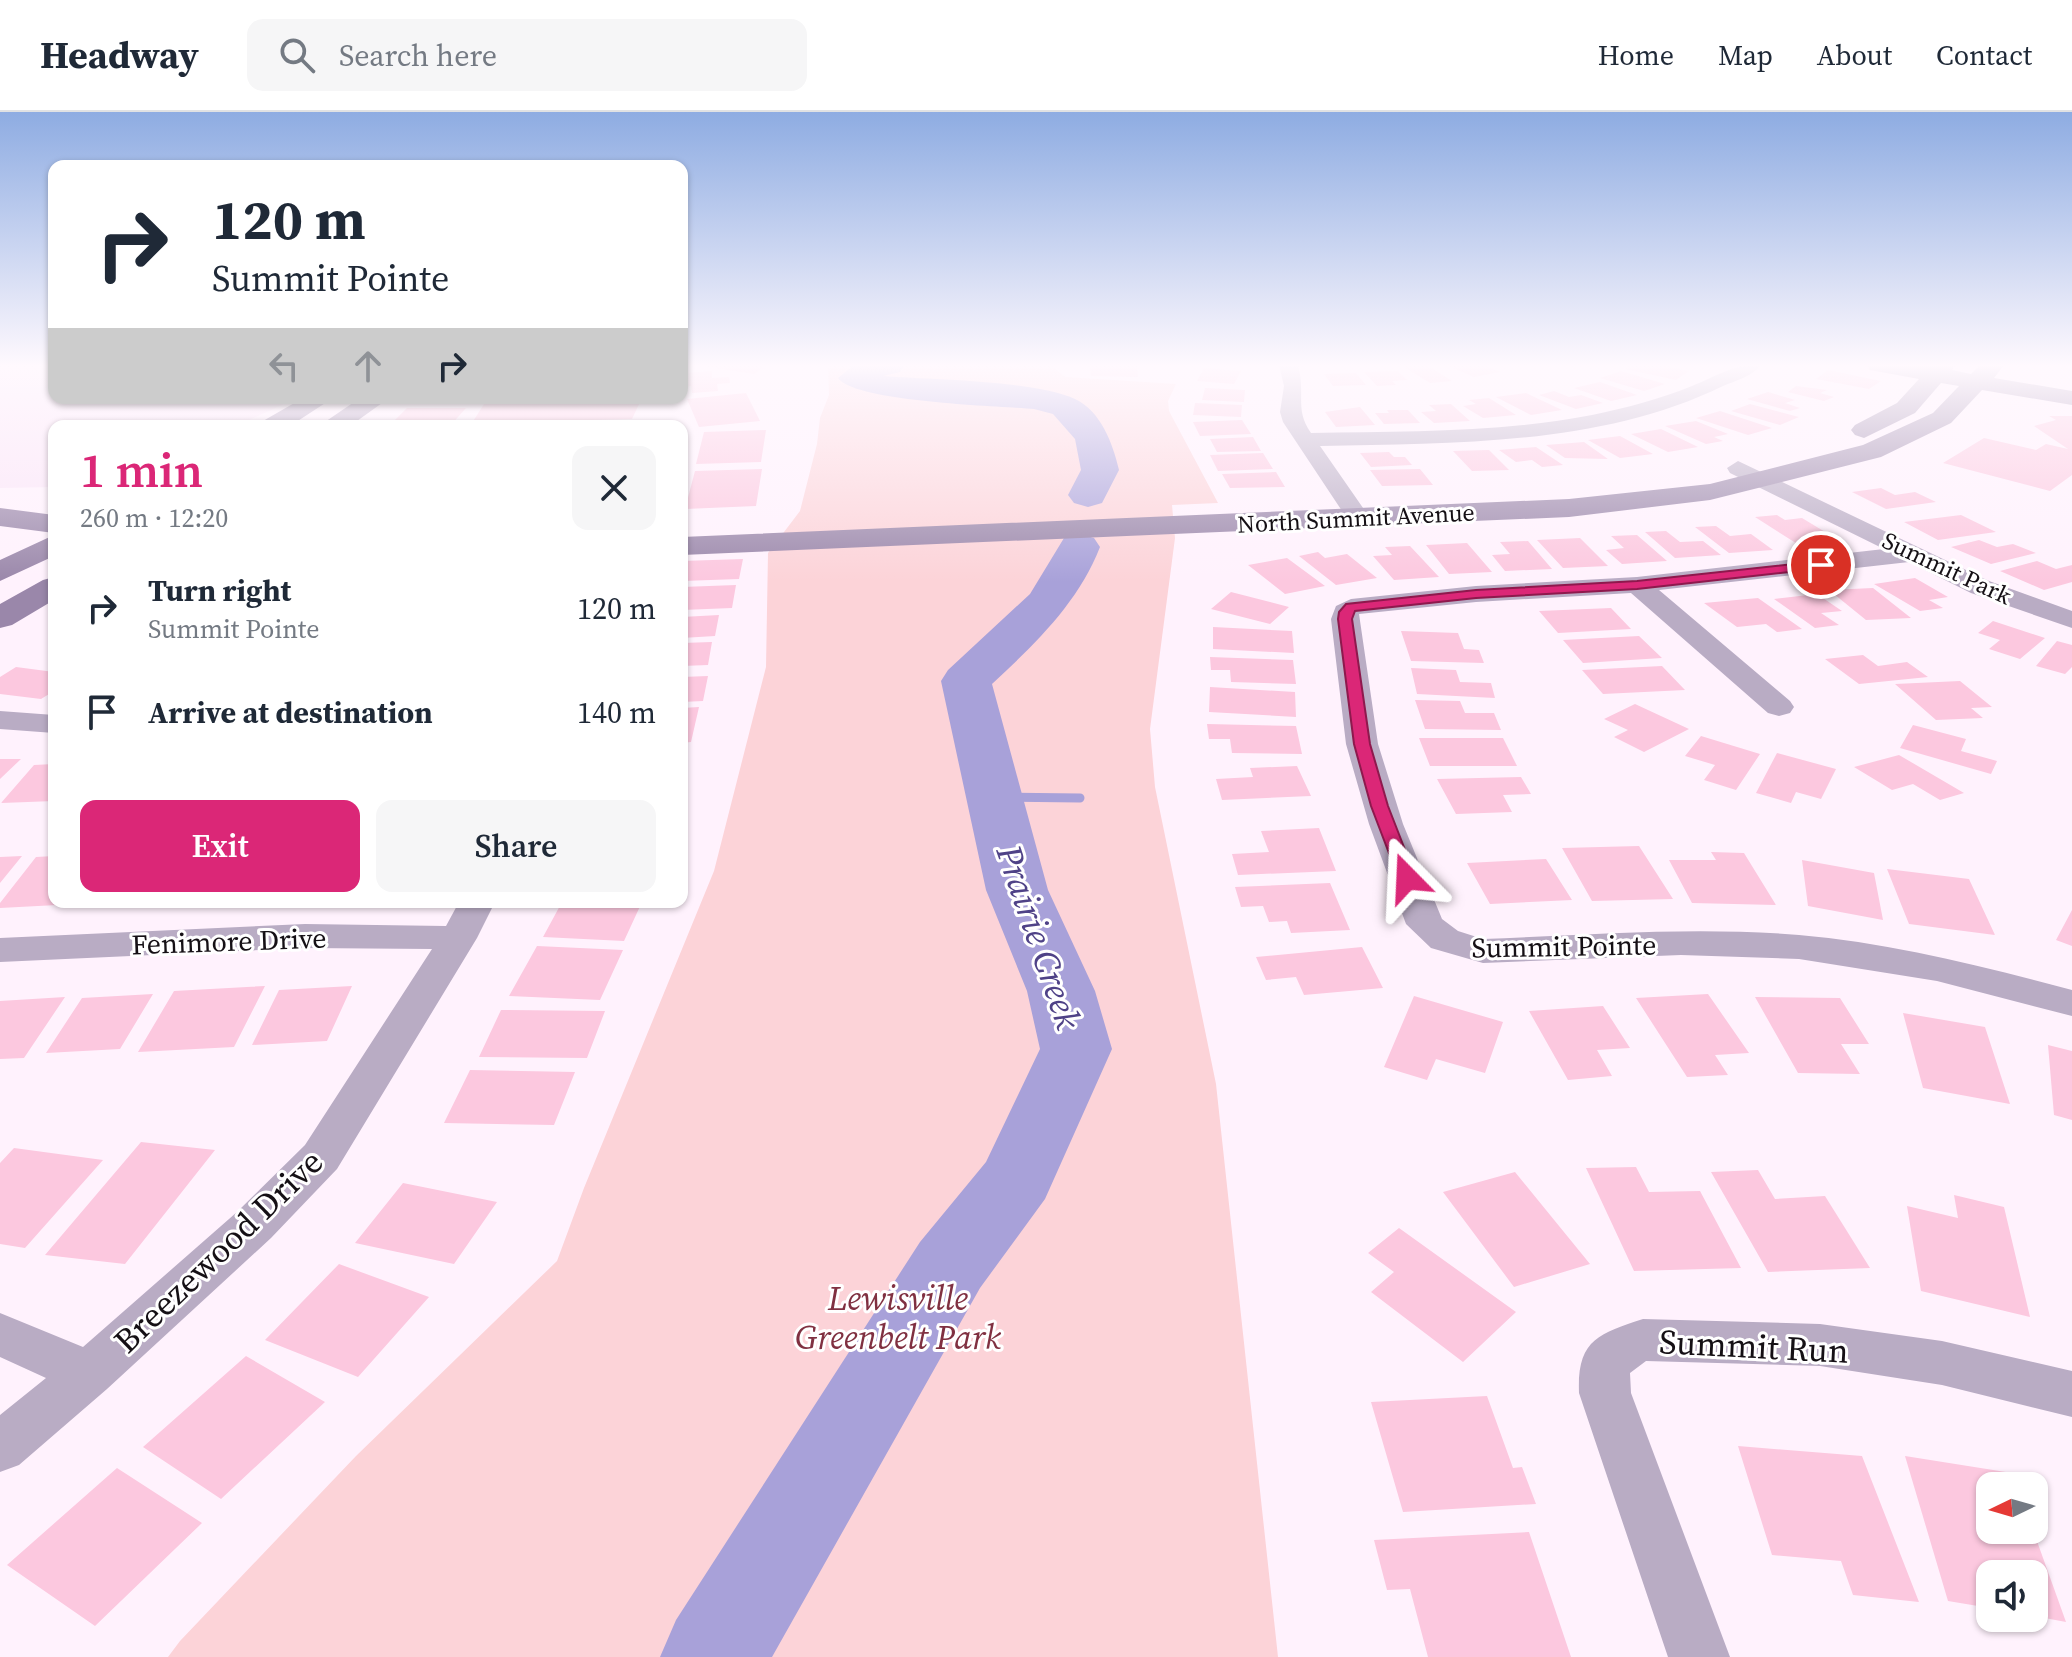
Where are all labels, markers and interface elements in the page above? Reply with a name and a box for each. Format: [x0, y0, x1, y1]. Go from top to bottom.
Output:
search box [247, 19, 807, 91]
text: Headway [40, 29, 199, 81]
icon: search [275, 33, 319, 77]
text: Search here [339, 35, 497, 76]
text: Home [1598, 36, 1674, 74]
text: Map [1718, 36, 1773, 74]
text: About [1817, 36, 1892, 74]
text: Contact [1936, 36, 2032, 74]
text: 120 m [212, 181, 366, 258]
icon: right [80, 192, 184, 296]
text: Summit Pointe [212, 254, 449, 303]
icon: left [262, 344, 306, 388]
icon: ahead [346, 344, 390, 388]
icon: right [430, 344, 474, 388]
text: 1 min [80, 437, 203, 503]
button: close [572, 446, 656, 530]
street label: North Summit Avenue [1237, 495, 1475, 541]
text: 260 m · 12:20 [80, 500, 228, 536]
street label: Summit Park [1877, 524, 2018, 613]
pin [1787, 531, 1855, 599]
icon: arrive [1799, 543, 1843, 587]
text: Turn right [148, 570, 291, 611]
icon: right [80, 586, 124, 630]
text: 120 m [577, 588, 656, 629]
text: Summit Pointe [148, 611, 319, 647]
icon: arrive [80, 690, 124, 734]
text: Arrive at destination [148, 692, 433, 733]
text: 140 m [577, 692, 656, 733]
button: Exit [80, 800, 360, 892]
button: Share [376, 800, 656, 892]
position arrow [1365, 836, 1449, 920]
water label: Prairie Creek [984, 837, 1094, 1037]
street label: Fenimore Drive [131, 919, 327, 963]
street label: Summit Pointe [1471, 925, 1657, 967]
street label: Breezewood Drive [103, 1139, 333, 1363]
park label: Lewisville Greenbelt Park [795, 1275, 1002, 1360]
street label: Summit Run [1658, 1318, 1850, 1374]
north arrow [1976, 1472, 2048, 1544]
map controls [1976, 1472, 2048, 1632]
button: sound [1976, 1560, 2048, 1632]

